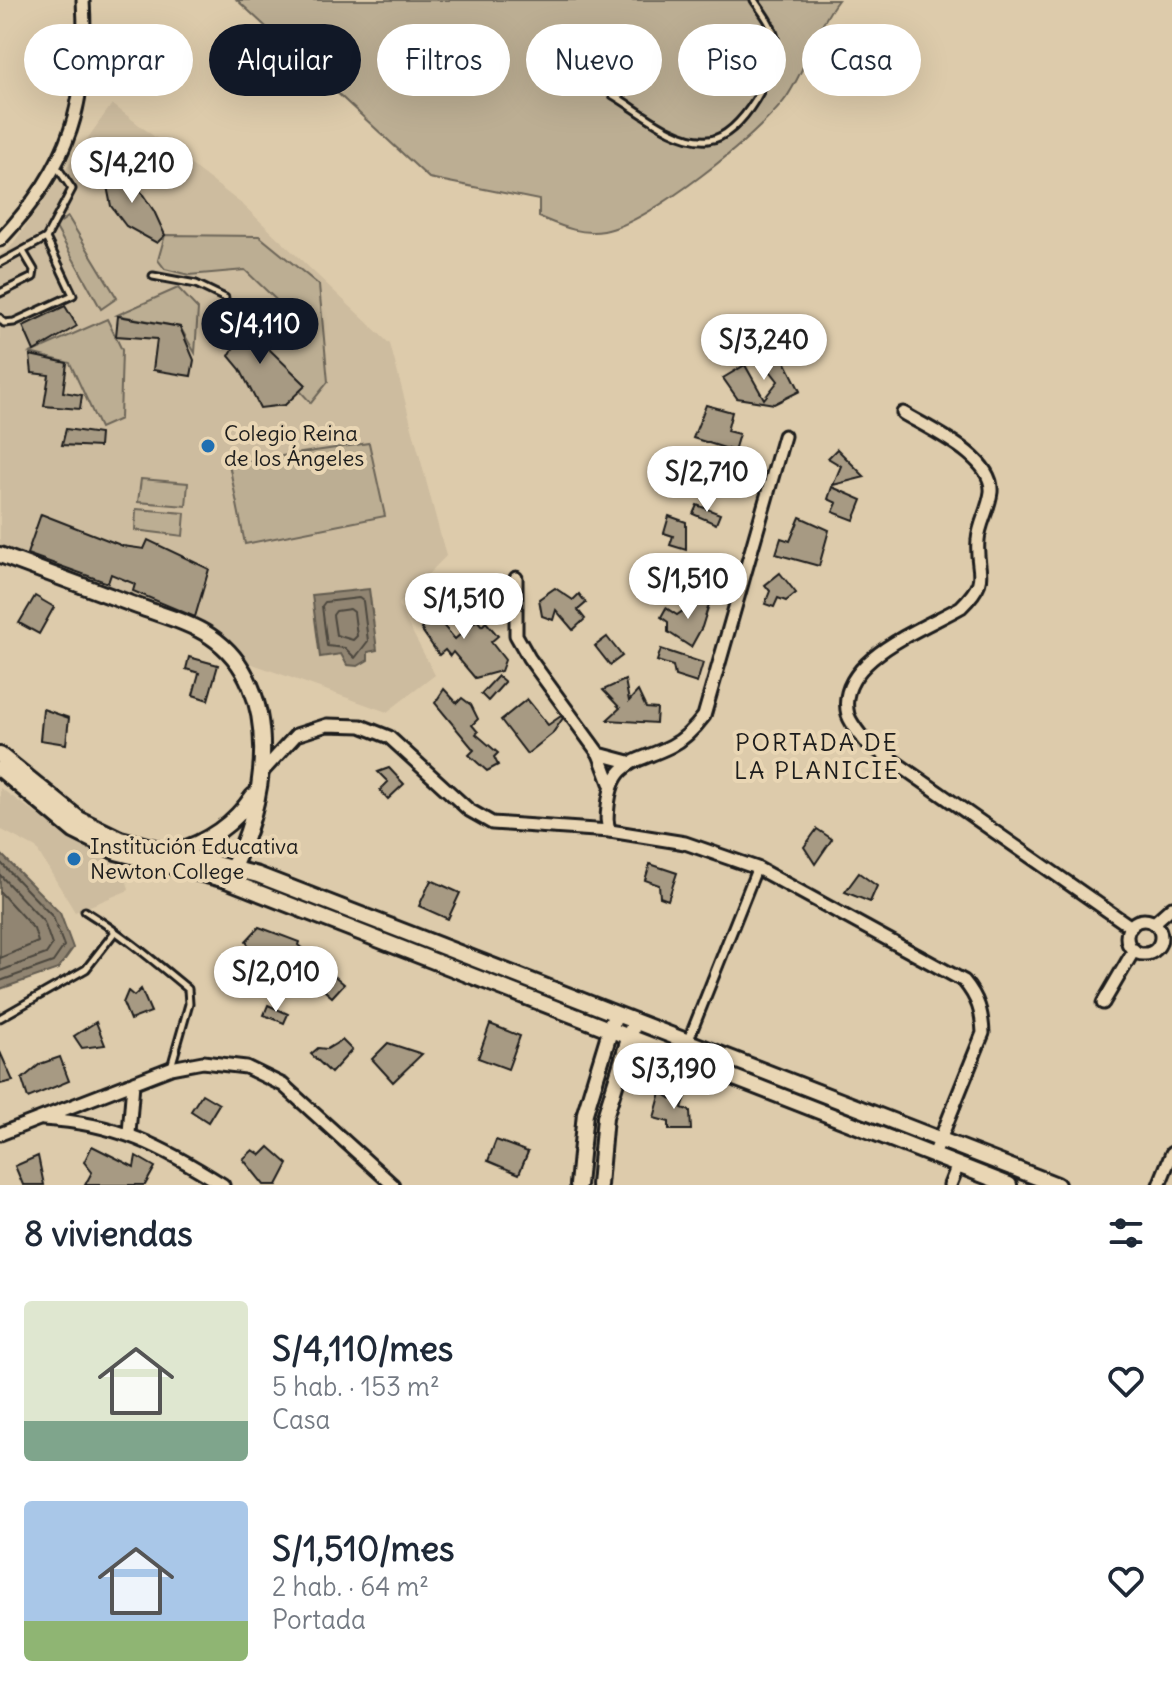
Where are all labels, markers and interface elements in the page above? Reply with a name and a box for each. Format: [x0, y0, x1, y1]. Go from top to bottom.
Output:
chip: Comprar [24, 24, 193, 96]
chip: Alquilar [209, 24, 361, 96]
chip: Filtros [377, 24, 510, 96]
chip: Nuevo [526, 24, 662, 96]
chip: Piso [678, 24, 786, 96]
chip: Casa [802, 24, 921, 96]
pin: S/4,210 [58, 137, 206, 205]
text: S/4,210 [89, 146, 175, 179]
pin: S/4,110 [186, 298, 334, 366]
text: S/4,110 [219, 307, 301, 340]
pin: S/3,240 [690, 314, 838, 382]
text: S/3,240 [719, 323, 809, 356]
place label: Colegio Reina de los Ángeles [224, 419, 364, 472]
marker: Colegio Reina de los Ángeles [199, 437, 217, 455]
pin: S/2,710 [633, 446, 781, 514]
text: S/2,710 [665, 455, 749, 488]
pin: S/1,510 [614, 553, 762, 621]
text: S/1,510 [647, 562, 729, 595]
pin: S/1,510 [390, 573, 538, 641]
text: S/1,510 [423, 582, 505, 615]
district label: PORTADA DE LA PLANICIE [734, 727, 900, 785]
place label: Institución Educativa Newton College [90, 832, 298, 885]
marker: Institución Educativa Newton College [65, 850, 83, 868]
pin: S/2,010 [202, 946, 350, 1014]
text: S/2,010 [232, 955, 320, 988]
pin: S/3,190 [600, 1043, 748, 1111]
text: S/3,190 [631, 1052, 717, 1085]
icon: filters [1104, 1211, 1148, 1255]
text: 8 viviendas [24, 1212, 193, 1255]
text: S/4,110/mes [272, 1327, 453, 1370]
icon: home [88, 1333, 184, 1429]
icon: heart [1104, 1359, 1148, 1403]
text: 5 hab. · 153 m² [272, 1370, 440, 1403]
text: Casa [272, 1403, 330, 1436]
text: S/1,510/mes [272, 1527, 454, 1570]
icon: home [88, 1533, 184, 1629]
icon: heart [1104, 1559, 1148, 1603]
text: 2 hab. · 64 m² [272, 1570, 429, 1603]
text: Portada [272, 1603, 366, 1636]

